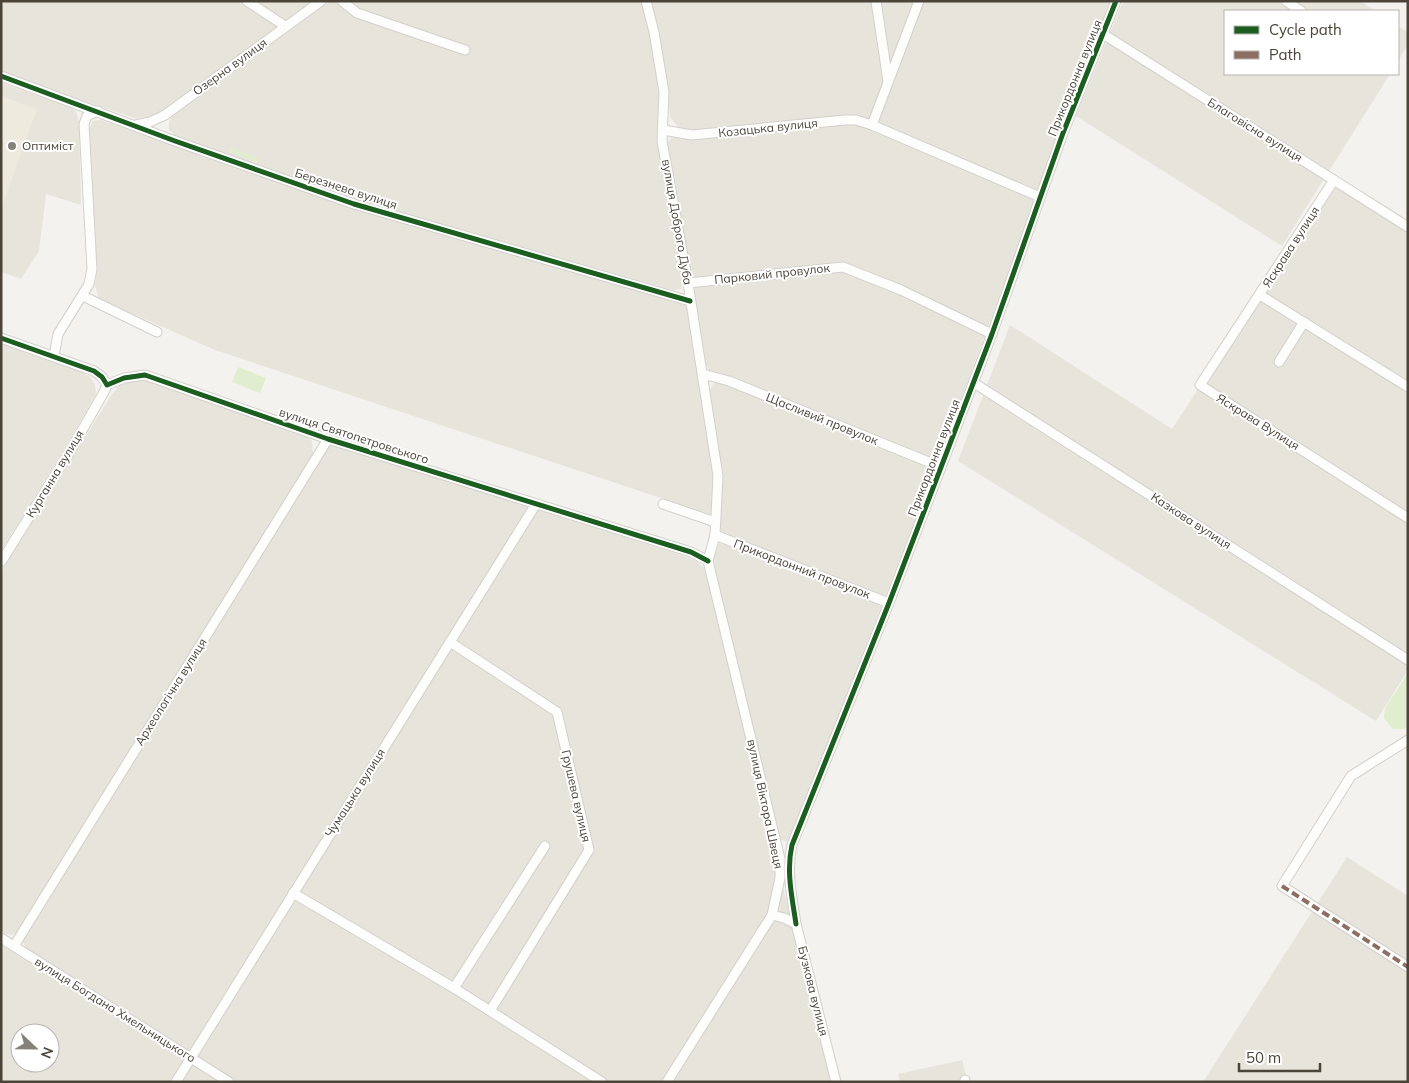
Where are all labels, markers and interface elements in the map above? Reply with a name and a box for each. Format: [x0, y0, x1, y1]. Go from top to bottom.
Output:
legend [1224, 10, 1399, 75]
street label: Прикордонна вулиця [1044, 17, 1105, 138]
text: Cycle path [1269, 20, 1342, 39]
street label: Озерна вулиця [190, 35, 270, 98]
text: Path [1269, 45, 1301, 64]
street label: Благовісна вулиця [1205, 94, 1305, 165]
street label: Козацька вулиця [717, 115, 818, 140]
place label: Оптиміст [22, 138, 74, 153]
marker: Оптиміст [6, 140, 18, 152]
street label: вулиця Доброго Дуба [659, 158, 696, 286]
street label: Березнева вулиця [293, 165, 399, 212]
street label: Яскрава вулиця [1259, 203, 1322, 290]
street label: Парковий провулок [713, 260, 831, 287]
street label: Щасливий провулок [764, 389, 881, 448]
street label: Яскрава Вулиця [1214, 390, 1303, 453]
street label: Прикордонна вулиця [904, 397, 963, 519]
street label: вулиця Святопетровського [277, 404, 431, 467]
street label: Курганна вулиця [22, 427, 87, 520]
street label: Казкова вулиця [1148, 489, 1234, 552]
street label: Прикордонний провулок [732, 536, 873, 602]
street label: Археологічна вулиця [131, 635, 210, 748]
street label: вулиця Віктора Швеця [744, 738, 787, 870]
street label: Чумацька вулиця [321, 746, 388, 840]
street label: Грушева вулиця [559, 748, 594, 843]
street label: Бузкова вулиця [795, 944, 832, 1037]
street label: вулиця Богдана Хмельницького [32, 954, 199, 1065]
north arrow [10, 1023, 60, 1073]
scale bar [1239, 1040, 1320, 1072]
text: N [37, 1045, 57, 1061]
text: 50 m [1246, 1048, 1281, 1067]

